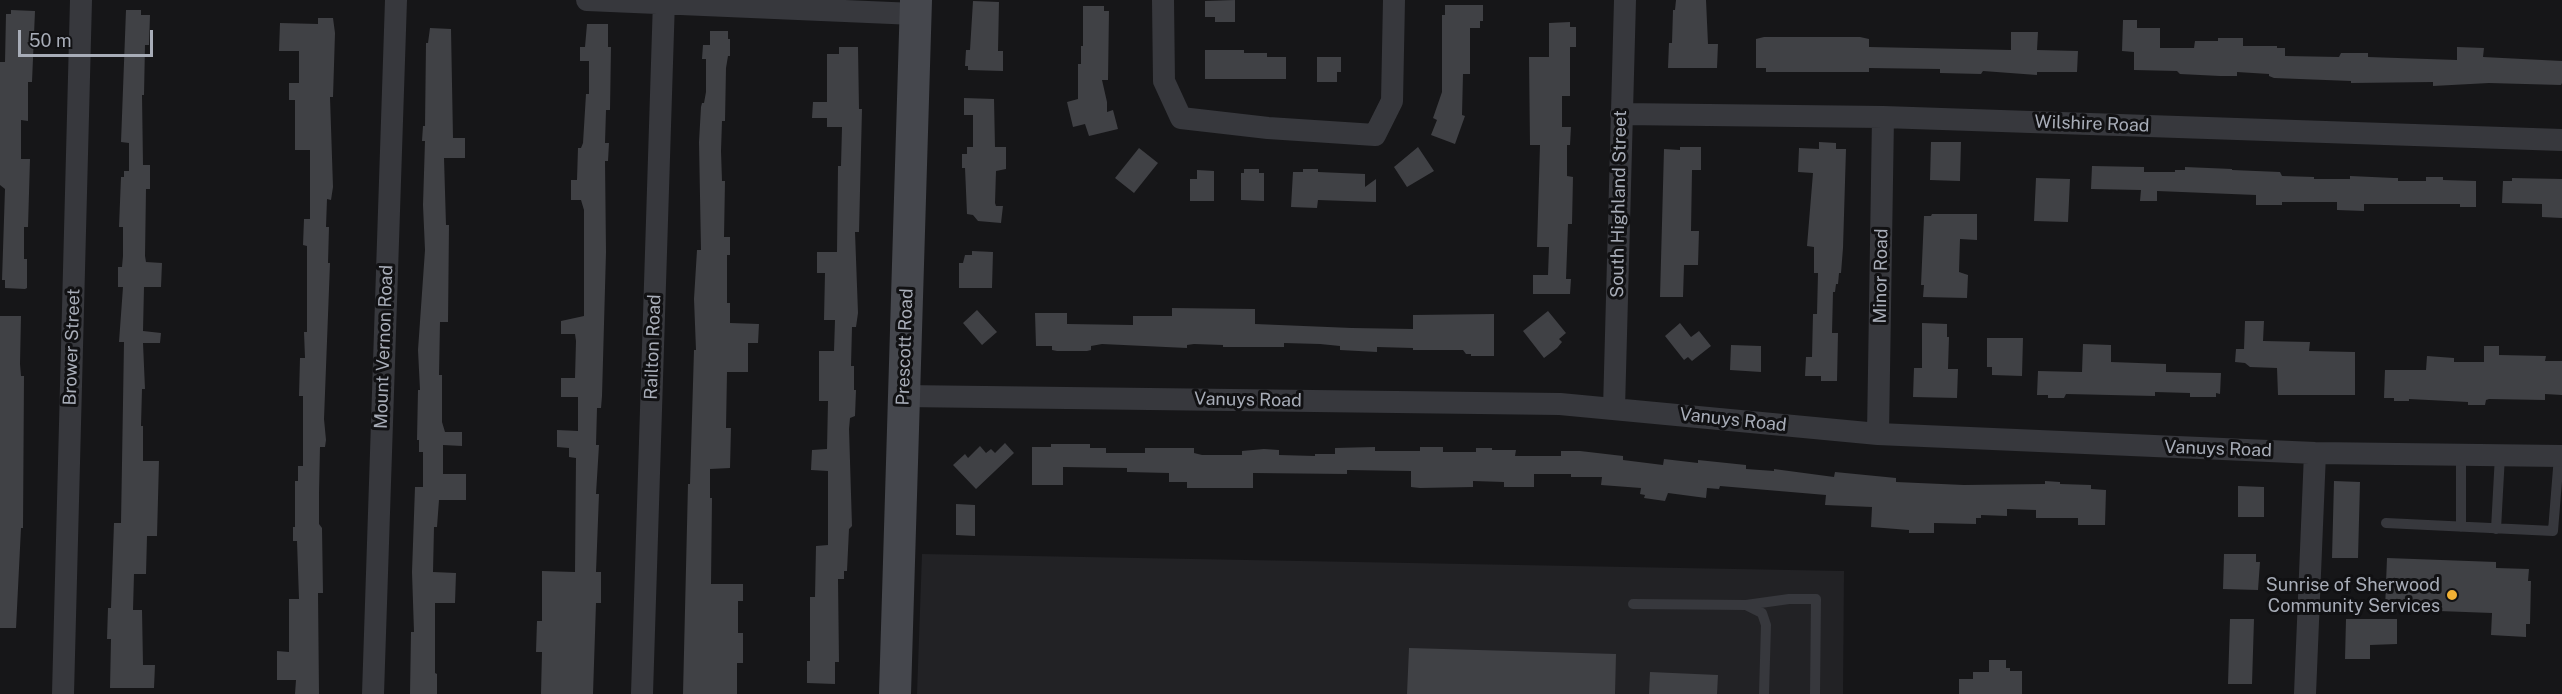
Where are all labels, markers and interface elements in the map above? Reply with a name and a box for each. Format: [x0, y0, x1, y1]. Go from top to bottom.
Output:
scale bar [21, 18, 156, 56]
text: 50 m [29, 30, 72, 51]
street label: South Highland Street [1607, 110, 1631, 298]
street label: Wilshire Road [2034, 111, 2150, 137]
street label: Minor Road [1869, 228, 1893, 324]
street label: Mount Vernon Road [370, 264, 398, 430]
street label: Brower Street [59, 288, 85, 406]
street label: Prescott Road [892, 288, 918, 406]
street label: Railton Road [640, 294, 666, 400]
street label: Vanuys Road [1194, 388, 1302, 412]
street label: Vanuys Road [1678, 404, 1788, 436]
street label: Vanuys Road [2164, 436, 2272, 462]
place label: Sunrise of Sherwood Community Services [2266, 574, 2440, 616]
marker: Sunrise of Sherwood Community Services [2445, 588, 2459, 602]

